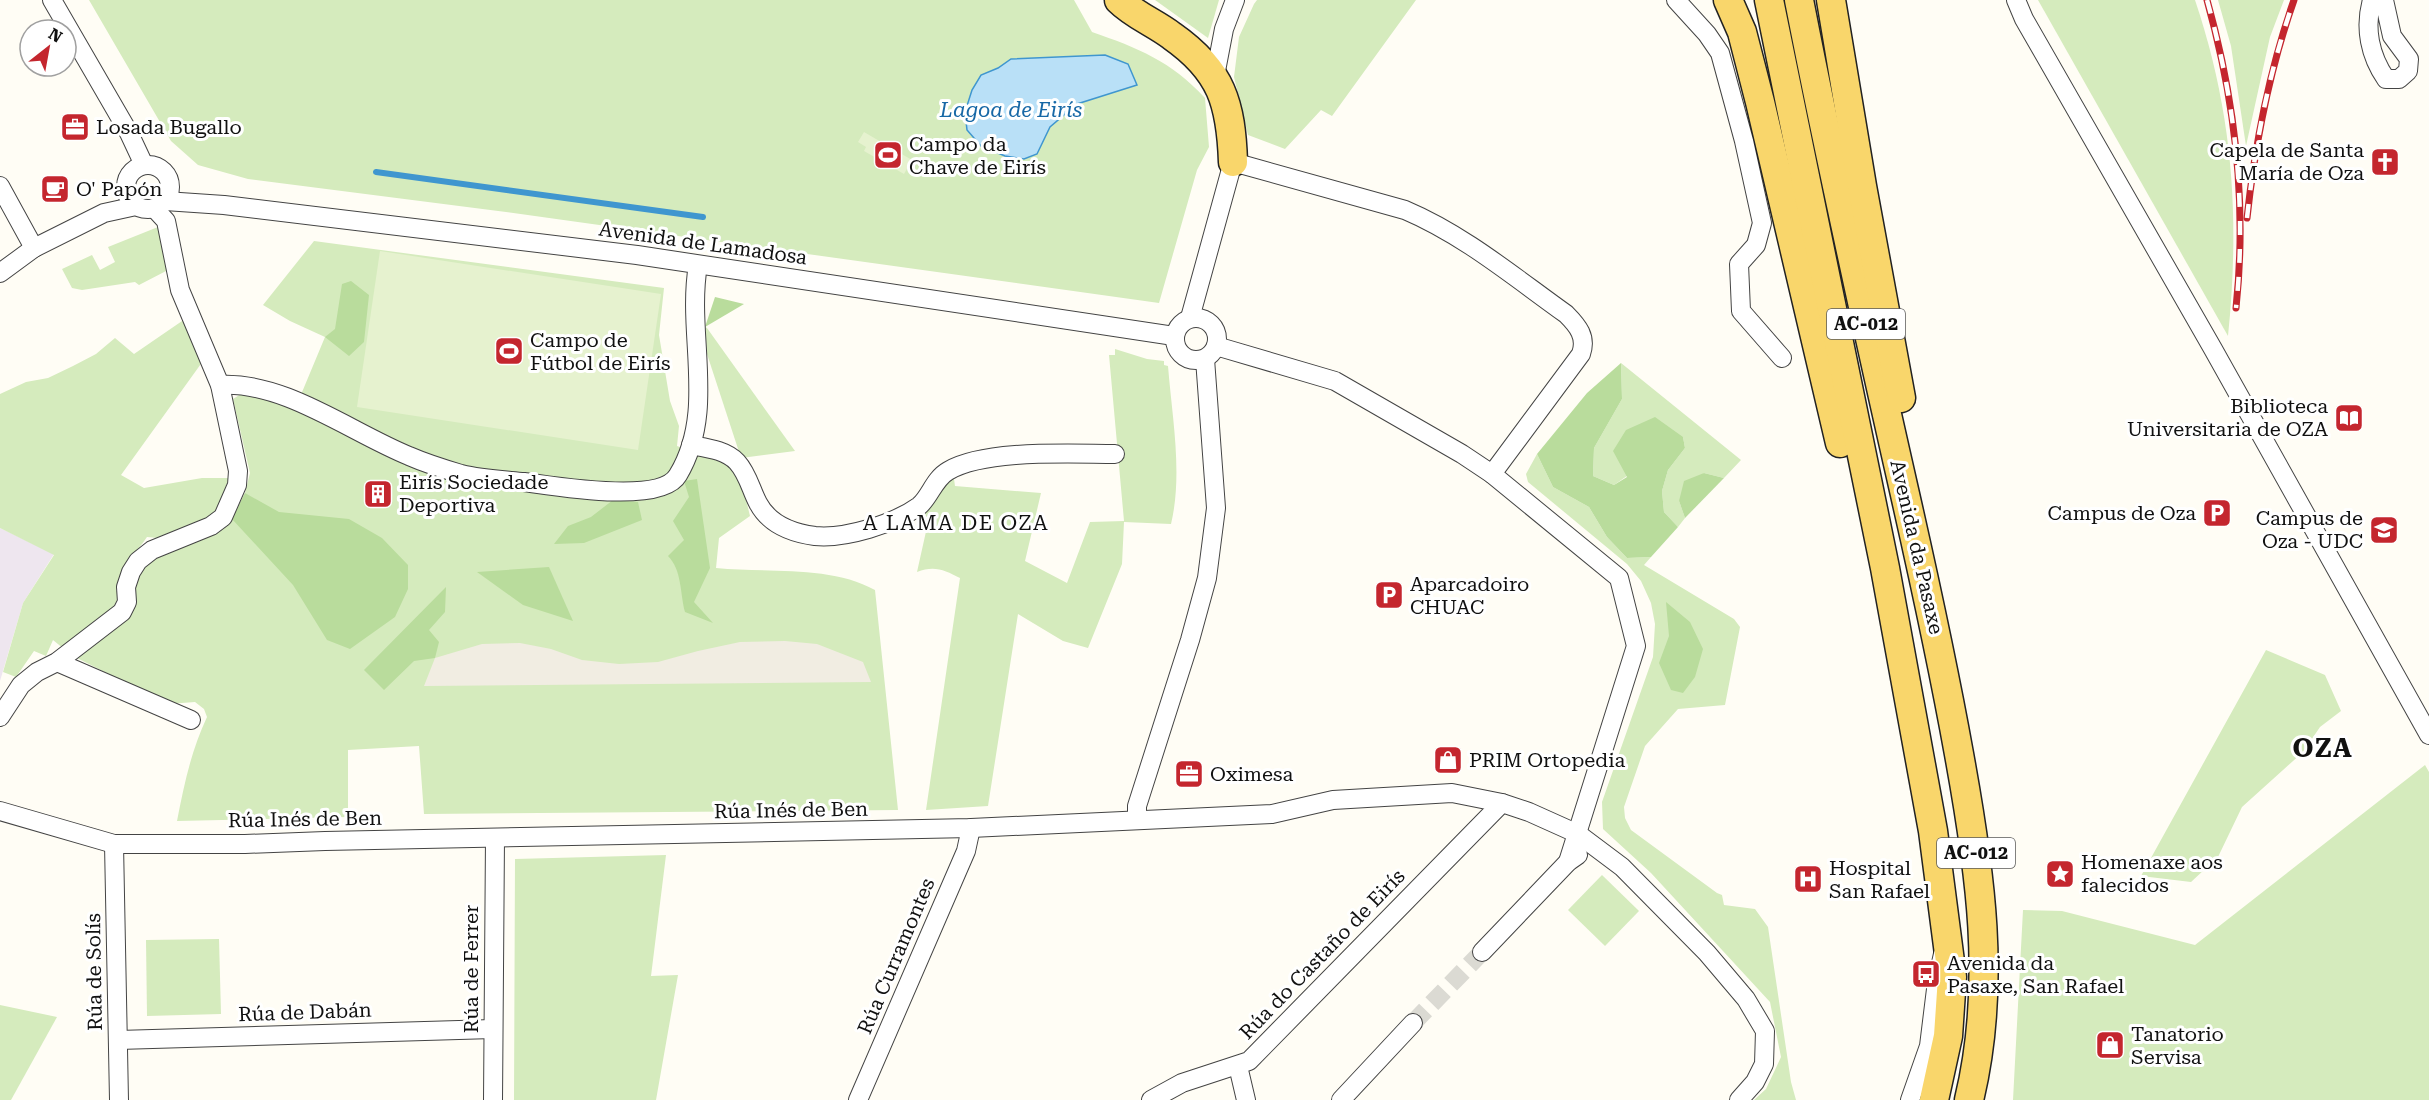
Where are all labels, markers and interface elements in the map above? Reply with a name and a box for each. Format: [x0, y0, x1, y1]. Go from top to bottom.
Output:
north arrow [18, 18, 78, 78]
text: N [45, 24, 66, 47]
water label: Lagoa de Eirís [939, 98, 1083, 122]
office icon: Losada Bugallo [59, 111, 91, 143]
place label: Losada Bugallo [96, 115, 242, 139]
place label: Campo da Chave de Eirís [909, 132, 1046, 179]
place label: Capela de Santa María de Oza [2210, 138, 2364, 185]
sports icon: Campo da Chave de Eirís [872, 139, 904, 171]
church icon: Capela de Santa María de Oza [2369, 146, 2401, 178]
cafe icon: O' Papón [39, 173, 71, 205]
place label: O' Papón [76, 177, 163, 201]
street label: Avenida de Lamadosa [597, 217, 809, 270]
road number: AC-012 [1827, 309, 1905, 339]
place label: Campo de Fútbol de Eirís [530, 328, 671, 375]
sports icon: Campo de Fútbol de Eirís [493, 335, 525, 367]
place label: Biblioteca Universitaria de OZA [2127, 394, 2328, 441]
library icon: Biblioteca Universitaria de OZA [2333, 402, 2365, 434]
street label: Avenida da Pasaxe [1885, 458, 1949, 637]
place label: Eirís Sociedade Deportiva [399, 470, 548, 517]
building icon: Eirís Sociedade Deportiva [362, 478, 394, 510]
parking icon: Campus de Oza [2201, 497, 2233, 529]
place label: Campus de Oza [2047, 501, 2196, 525]
place label: Campus de Oza - UDC [2256, 506, 2363, 553]
district label: A LAMA DE OZA [863, 511, 1049, 535]
school or university icon: Campus de Oza - UDC [2368, 514, 2400, 546]
place label: Aparcadoiro CHUAC [1410, 572, 1529, 619]
parking icon: Aparcadoiro CHUAC [1373, 579, 1405, 611]
district label: OZA [2293, 733, 2353, 763]
shop icon: PRIM Ortopedia [1432, 744, 1464, 776]
place label: PRIM Ortopedia [1469, 748, 1626, 772]
office icon: Oximesa [1173, 758, 1205, 790]
place label: Oximesa [1210, 762, 1293, 786]
street label: Rúa Inés de Ben [714, 797, 868, 823]
street label: Rúa Inés de Ben [228, 806, 382, 832]
road number: AC-012 [1937, 838, 2015, 868]
place label: Homenaxe aos falecidos [2081, 850, 2223, 897]
place label: Hospital San Rafael [1829, 856, 1930, 903]
place icon: Homenaxe aos falecidos [2044, 858, 2076, 890]
hospital icon: Hospital San Rafael [1792, 863, 1824, 895]
street label: Rúa do Castaño de Eirís [1234, 864, 1410, 1044]
street label: Rúa Curramontes [852, 874, 940, 1038]
street label: Rúa de Ferrer [459, 905, 483, 1033]
street label: Rúa de Solís [81, 913, 107, 1031]
place label: Avenida da Pasaxe, San Rafael [1947, 951, 2124, 998]
bus stop icon: Avenida da Pasaxe, San Rafael [1910, 958, 1942, 990]
street label: Rúa de Dabán [238, 998, 372, 1026]
place label: Tanatorio Servisa [2131, 1022, 2224, 1069]
shop icon: Tanatorio Servisa [2094, 1029, 2126, 1061]

